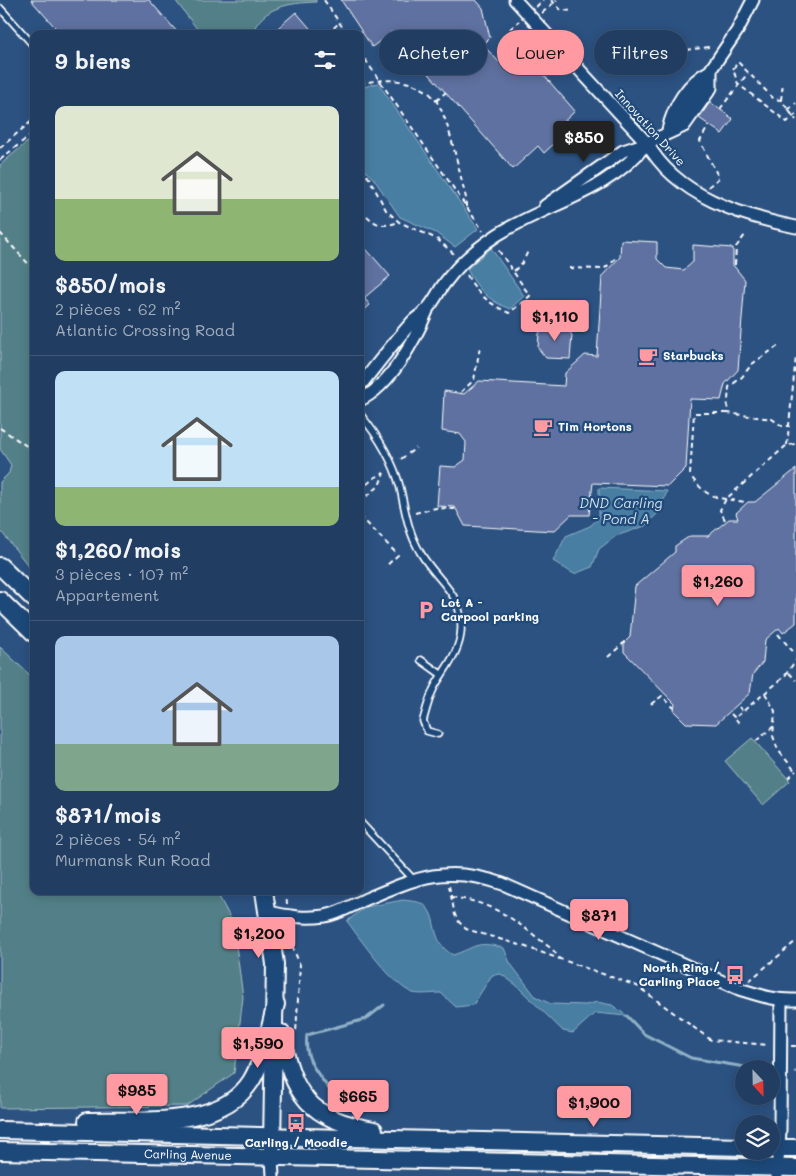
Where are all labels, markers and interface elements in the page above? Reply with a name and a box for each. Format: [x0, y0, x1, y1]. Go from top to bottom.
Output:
chip: Acheter [379, 30, 487, 75]
chip: Louer [497, 30, 584, 75]
chip: Filtres [594, 30, 687, 75]
icon: filters [311, 46, 339, 74]
text: 9 biens [55, 47, 131, 74]
street label: Innovation Drive [612, 86, 689, 169]
pin: $850 [554, 120, 614, 163]
text: $850 [564, 126, 604, 147]
icon: home [152, 138, 242, 228]
text: $850/mois [55, 271, 166, 298]
text: 2 pièces · 62 m² [55, 298, 181, 319]
pin: $1,110 [514, 300, 596, 342]
text: $1,110 [532, 305, 578, 326]
text: Atlantic Crossing Road [55, 319, 235, 340]
cafe icon: Starbucks [637, 345, 659, 367]
place label: Starbucks [663, 347, 724, 363]
icon: home [152, 404, 242, 494]
cafe icon: Tim Hortons [532, 416, 554, 438]
place label: Tim Hortons [558, 418, 632, 434]
water label: DND Carling - Pond A [579, 493, 663, 528]
text: $1,260/mois [55, 536, 181, 563]
text: 3 pièces · 107 m² [55, 563, 188, 584]
pin: $1,260 [677, 564, 759, 607]
text: $1,260 [693, 570, 743, 591]
text: Appartement [55, 584, 159, 605]
place label: Lot A - Carpool parking [441, 594, 539, 624]
parking icon: Lot A - Carpool parking [415, 599, 437, 621]
icon: home [152, 669, 242, 759]
text: $871/mois [55, 801, 161, 828]
text: 2 pièces · 54 m² [55, 828, 181, 849]
text: Murmansk Run Road [55, 849, 210, 870]
pin: $871 [569, 898, 629, 941]
text: $871 [581, 904, 617, 925]
pin: $1,200 [218, 916, 300, 959]
text: $1,200 [233, 922, 285, 943]
place label: North Ring / Carling Place [639, 959, 720, 989]
bus stop icon: North Ring / Carling Place [724, 964, 746, 986]
pin: $1,590 [217, 1026, 299, 1069]
text: $1,590 [232, 1032, 284, 1053]
north arrow [735, 1060, 780, 1105]
map controls [735, 1060, 780, 1160]
pin: $985 [107, 1074, 167, 1116]
text: $985 [118, 1079, 156, 1100]
pin: $665 [328, 1080, 388, 1122]
text: $665 [339, 1085, 377, 1106]
pin: $1,900 [553, 1086, 635, 1128]
text: $1,900 [568, 1091, 620, 1112]
bus stop icon: Carling / Moodie [285, 1112, 307, 1134]
button: layers [735, 1115, 780, 1160]
place label: Carling / Moodie [245, 1134, 347, 1150]
street label: Carling Avenue [144, 1145, 232, 1163]

